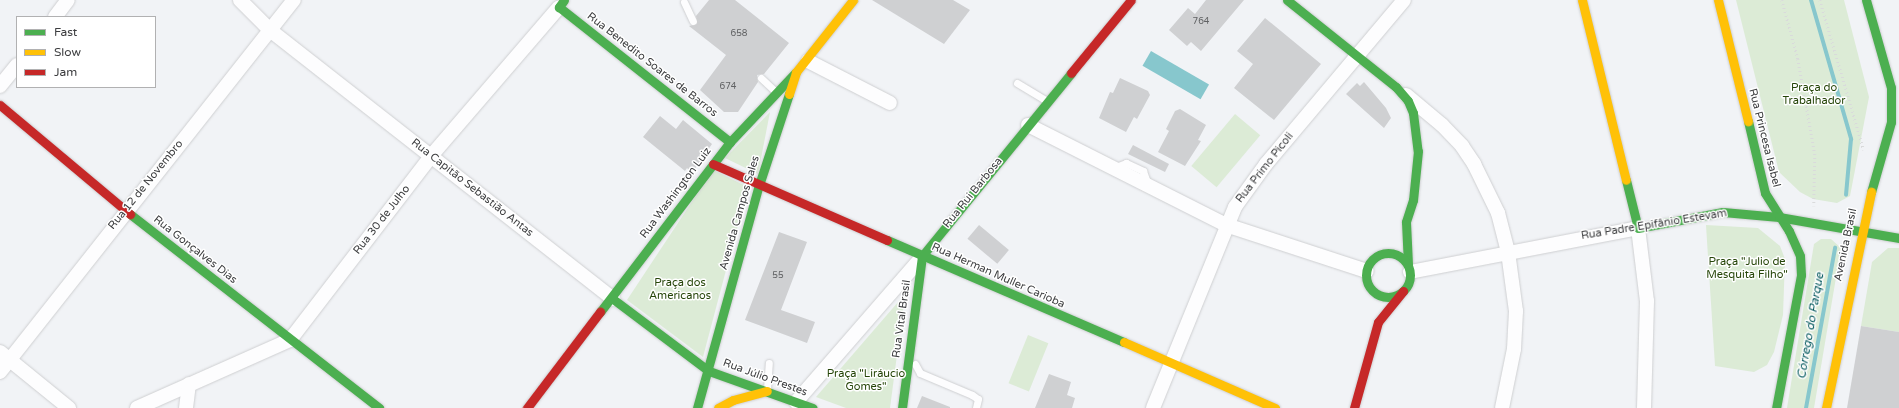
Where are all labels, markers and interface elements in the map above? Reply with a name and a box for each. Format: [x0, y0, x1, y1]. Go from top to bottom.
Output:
street label: Rua Benedito Soares de Barros [584, 10, 720, 120]
legend [16, 16, 156, 88]
house number: 764 [1193, 17, 1209, 27]
text: Fast [54, 25, 77, 39]
house number: 658 [731, 29, 747, 39]
text: Slow [54, 45, 81, 59]
text: Jam [54, 65, 77, 79]
house number: 674 [720, 82, 736, 92]
park label: Praça do Trabalhador [1782, 82, 1846, 108]
street label: Rua Princesa Isabel [1745, 87, 1783, 189]
street label: Rua Primo Picoli [1233, 130, 1297, 206]
street label: Rua Capitão Sebastião Antas [408, 136, 536, 240]
street label: Rua 12 de Novembro [106, 138, 186, 232]
street label: Rua Washington Luiz [638, 145, 714, 241]
street label: Avenida Campos Sales [717, 154, 763, 272]
street label: Rua Rui Barbosa [941, 155, 1005, 231]
street label: Rua 30 de Julho [351, 183, 413, 257]
street label: Rua Padre Epifânio Estevam [1580, 207, 1728, 243]
street label: Avenida Brasil [1832, 207, 1860, 283]
street label: Rua Gonçalves Dias [151, 213, 239, 287]
street label: Rua Herman Muller Carioba [929, 241, 1067, 311]
park label: Praça "Julio de Mesquita Filho" [1706, 256, 1788, 282]
house number: 55 [772, 271, 784, 281]
water label: Córrego do Parque [1795, 272, 1827, 380]
park label: Praça dos Americanos [649, 277, 711, 303]
street label: Rua Vital Brasil [890, 279, 914, 359]
street label: Rua Júlio Prestes [721, 357, 809, 399]
park label: Praça "Liráucio Gomes" [827, 368, 905, 394]

